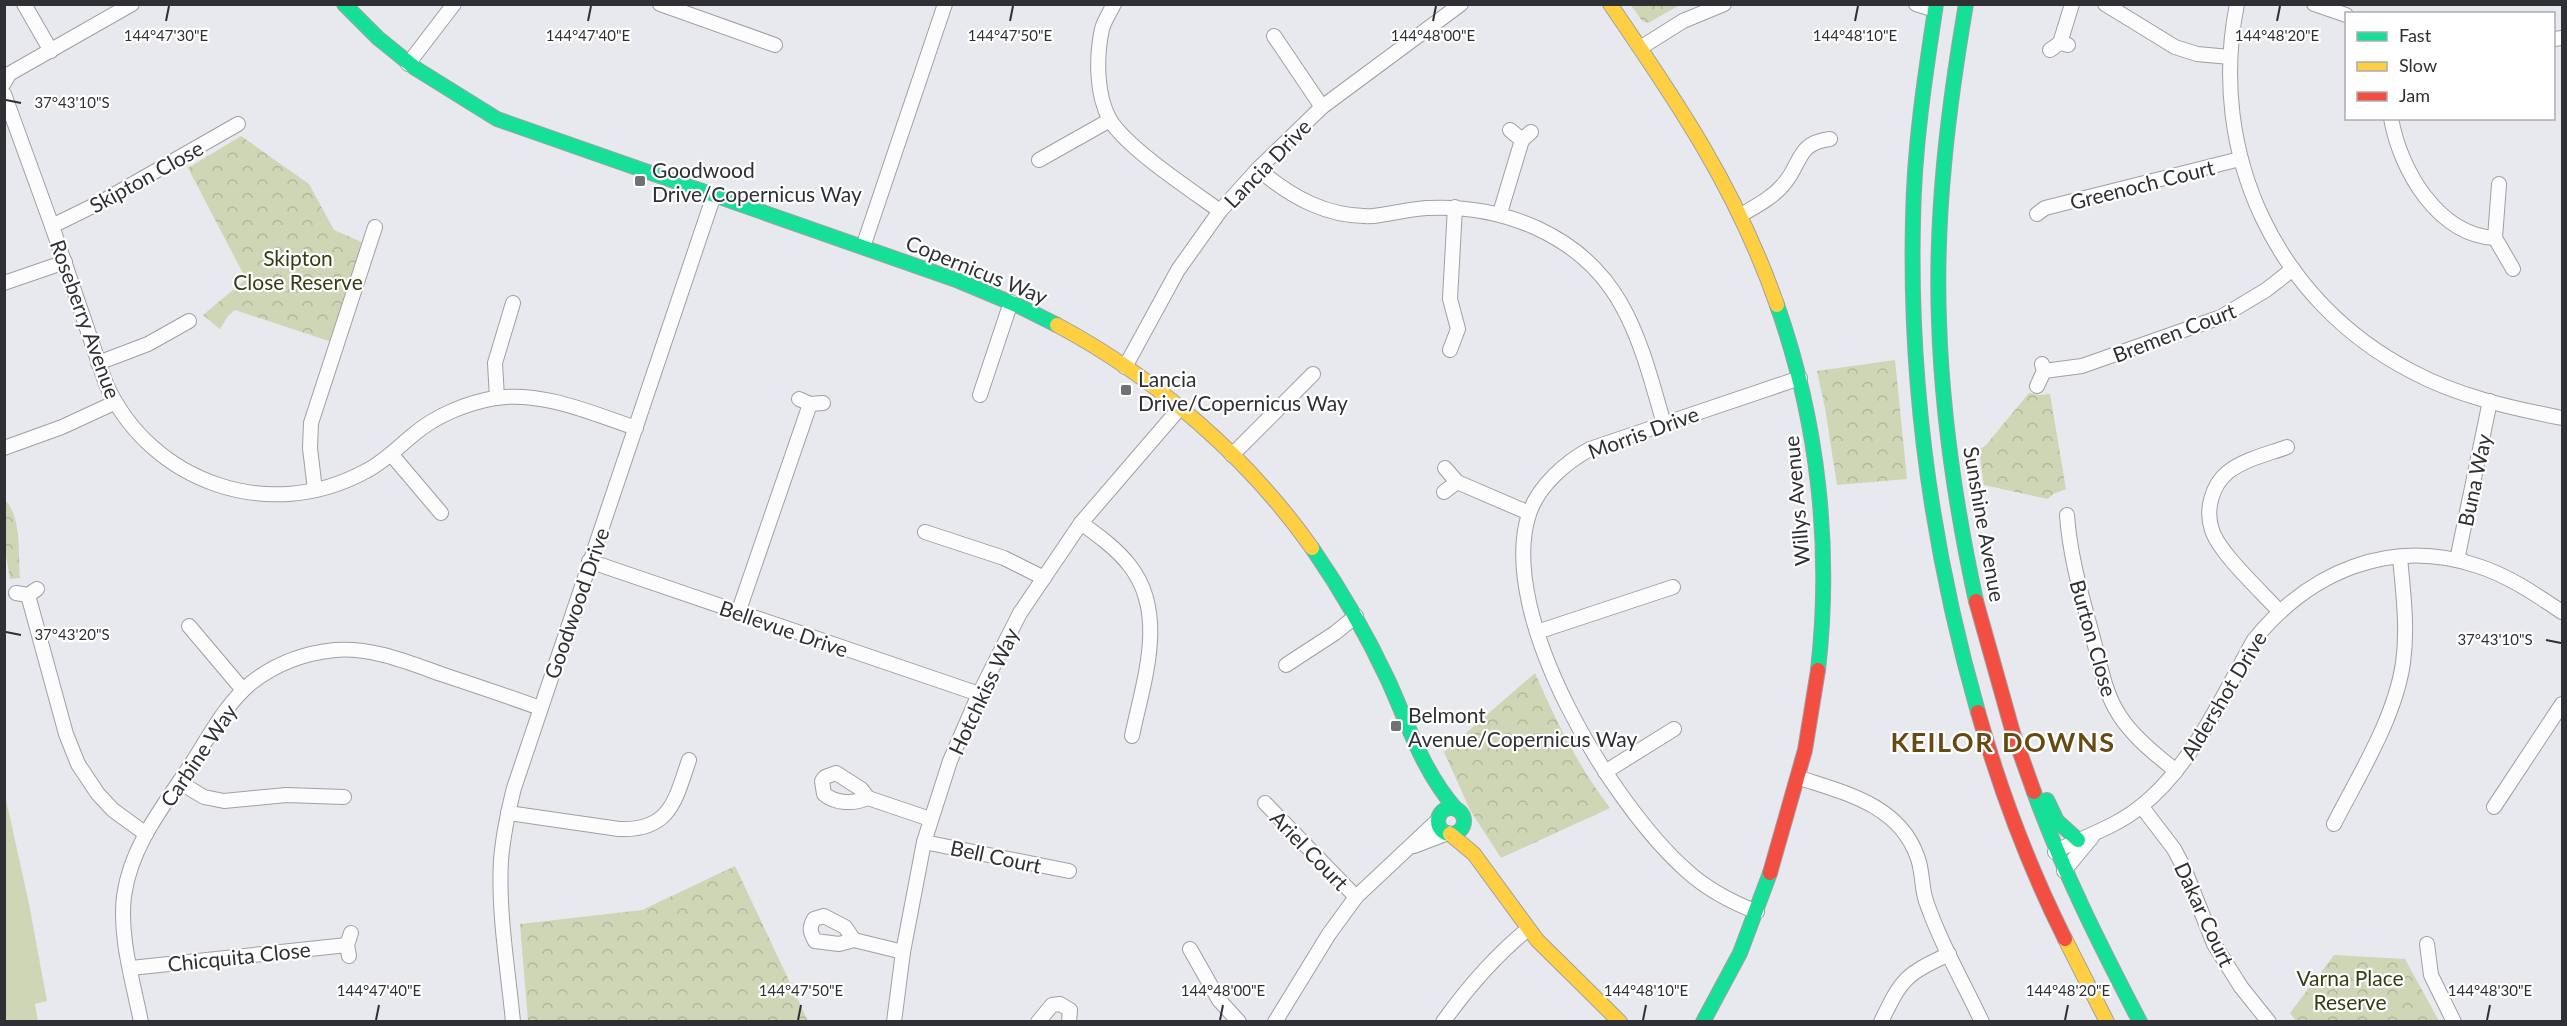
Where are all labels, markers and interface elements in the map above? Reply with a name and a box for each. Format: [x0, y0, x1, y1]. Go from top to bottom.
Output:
legend [2345, 12, 2555, 120]
text: Fast [2399, 24, 2432, 46]
text: 144°47'30"E [124, 26, 208, 44]
text: 144°47'40"E [546, 26, 630, 44]
text: 144°47'50"E [968, 26, 1052, 44]
text: 144°48'00"E [1391, 26, 1475, 44]
text: 144°48'10"E [1813, 26, 1897, 44]
text: 144°48'20"E [2235, 26, 2319, 44]
text: Slow [2399, 54, 2437, 76]
text: Jam [2399, 84, 2430, 106]
text: 37°43'10"S [34, 93, 110, 111]
street label: Lancia Drive [1218, 113, 1316, 213]
street label: Skipton Close [85, 134, 207, 218]
street label: Greenoch Court [2067, 154, 2217, 214]
place label: Goodwood Drive/Copernicus Way [652, 157, 862, 206]
marker: Goodwood Drive/Copernicus Way [633, 174, 647, 188]
street label: Copernicus Way [903, 229, 1052, 309]
street label: Roseberry Avenue [46, 236, 126, 402]
park label: Skipton Close Reserve [233, 245, 363, 294]
street label: Bremen Court [2109, 297, 2239, 367]
place label: Lancia Drive/Copernicus Way [1138, 366, 1348, 415]
marker: Lancia Drive/Copernicus Way [1119, 383, 1133, 397]
street label: Morris Drive [1584, 400, 1702, 464]
street label: Buna Way [2452, 431, 2496, 529]
street label: Willys Avenue [1778, 435, 1814, 567]
street label: Sunshine Avenue [1959, 444, 2011, 604]
street label: Goodwood Drive [538, 524, 614, 682]
street label: Burton Close [2065, 577, 2123, 699]
street label: Bellevue Drive [716, 594, 852, 662]
street label: Hotchkiss Way [943, 623, 1023, 758]
text: 37°43'20"S [34, 625, 110, 643]
street label: Aldershot Drive [2175, 626, 2271, 764]
text: 37°43'10"S [2457, 630, 2533, 648]
street label: Carbine Way [155, 699, 242, 811]
place label: Belmont Avenue/Copernicus Way [1408, 702, 1637, 751]
marker: Belmont Avenue/Copernicus Way [1389, 719, 1403, 733]
district label: KEILOR DOWNS [1890, 725, 2116, 758]
street label: Ariel Court [1266, 805, 1354, 895]
street label: Bell Court [948, 834, 1044, 878]
street label: Dakar Court [2170, 858, 2240, 971]
street label: Chicquita Close [166, 936, 312, 976]
park label: Varna Place Reserve [2296, 965, 2404, 1014]
text: 144°47'40"E [337, 981, 421, 999]
text: 144°47'50"E [759, 981, 843, 999]
text: 144°48'00"E [1181, 981, 1265, 999]
text: 144°48'10"E [1604, 981, 1688, 999]
text: 144°48'20"E [2026, 981, 2110, 999]
text: 144°48'30"E [2448, 981, 2532, 999]

